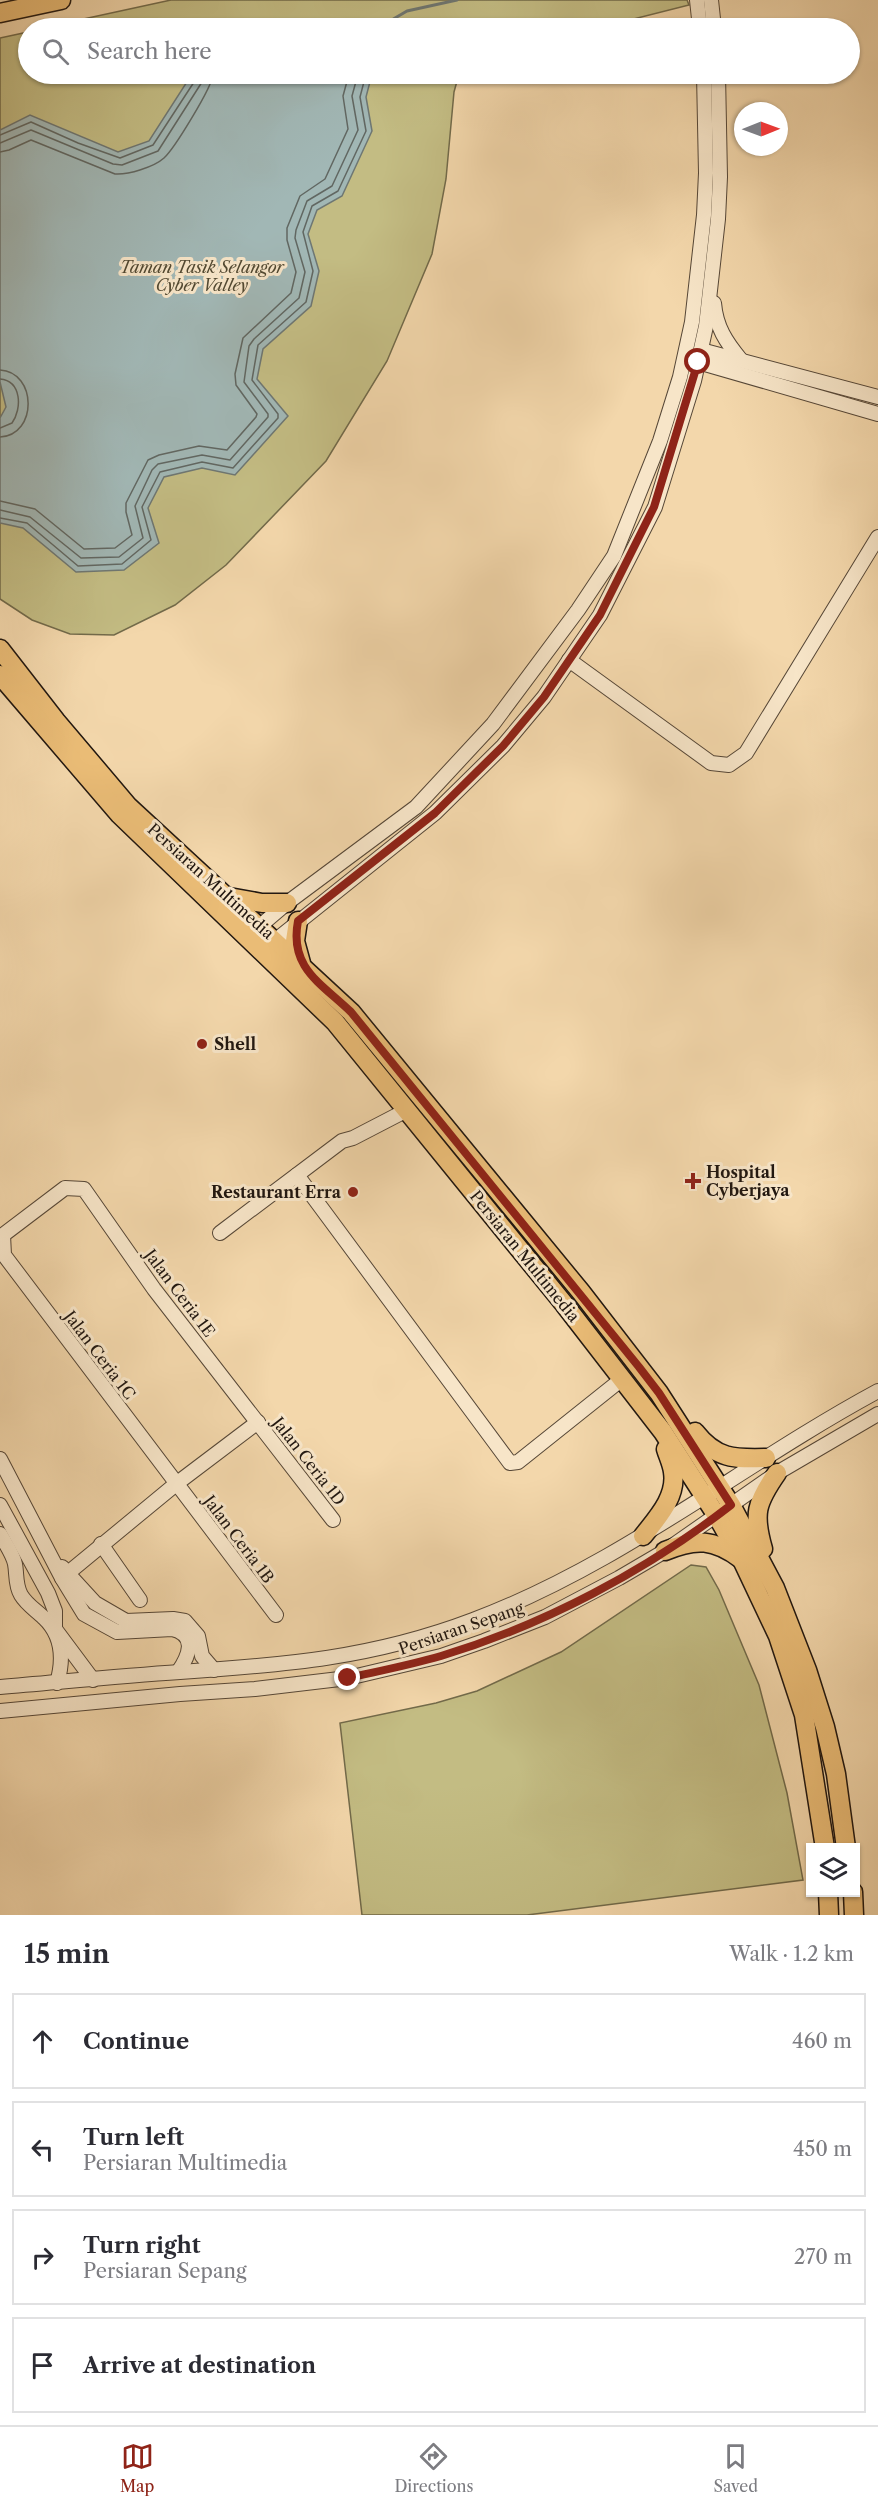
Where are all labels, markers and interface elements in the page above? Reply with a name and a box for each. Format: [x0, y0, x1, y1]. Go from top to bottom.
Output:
search box [18, 18, 860, 84]
icon: search [39, 35, 72, 68]
text: Search here [87, 38, 212, 65]
north arrow [734, 102, 788, 156]
park label: Taman Tasik Selangor Cyber Valley [120, 257, 285, 295]
route start [684, 348, 710, 374]
street label: Persiaran Multimedia [144, 819, 279, 943]
place label: Shell [214, 1034, 256, 1054]
marker: Shell [195, 1037, 209, 1051]
place label: Hospital Cyberjaya [706, 1162, 790, 1200]
marker: Hospital Cyberjaya [684, 1172, 702, 1190]
place label: Restaurant Erra [211, 1182, 342, 1202]
marker: Restaurant Erra [346, 1185, 360, 1199]
street label: Persiaran Multimedia [466, 1186, 585, 1326]
street label: Jalan Ceria 1E [139, 1243, 219, 1341]
street label: Jalan Ceria 1C [58, 1304, 140, 1403]
street label: Jalan Ceria 1D [266, 1411, 350, 1509]
street label: Jalan Ceria 1B [198, 1489, 278, 1587]
street label: Persiaran Sepang [396, 1597, 527, 1659]
route end [334, 1664, 360, 1690]
map controls [806, 1843, 860, 1897]
button: layers [806, 1843, 860, 1897]
text: 15 min [24, 1938, 110, 1970]
text: Walk · 1.2 km [729, 1942, 854, 1966]
icon: ahead [26, 2025, 59, 2058]
text: Continue [83, 2028, 189, 2055]
text: 460 m [792, 2029, 852, 2053]
text: Turn left [83, 2124, 184, 2151]
icon: left [26, 2133, 59, 2166]
text: 450 m [793, 2137, 852, 2161]
text: Persiaran Multimedia [83, 2151, 287, 2175]
text: Turn right [83, 2232, 201, 2259]
icon: right [26, 2241, 59, 2274]
text: 270 m [794, 2245, 852, 2269]
text: Persiaran Sepang [83, 2259, 247, 2283]
icon: arrive [26, 2349, 59, 2382]
text: Arrive at destination [83, 2352, 316, 2379]
tab: Map [120, 2440, 154, 2496]
tab: Directions [394, 2440, 473, 2496]
tab: Saved [714, 2440, 758, 2496]

